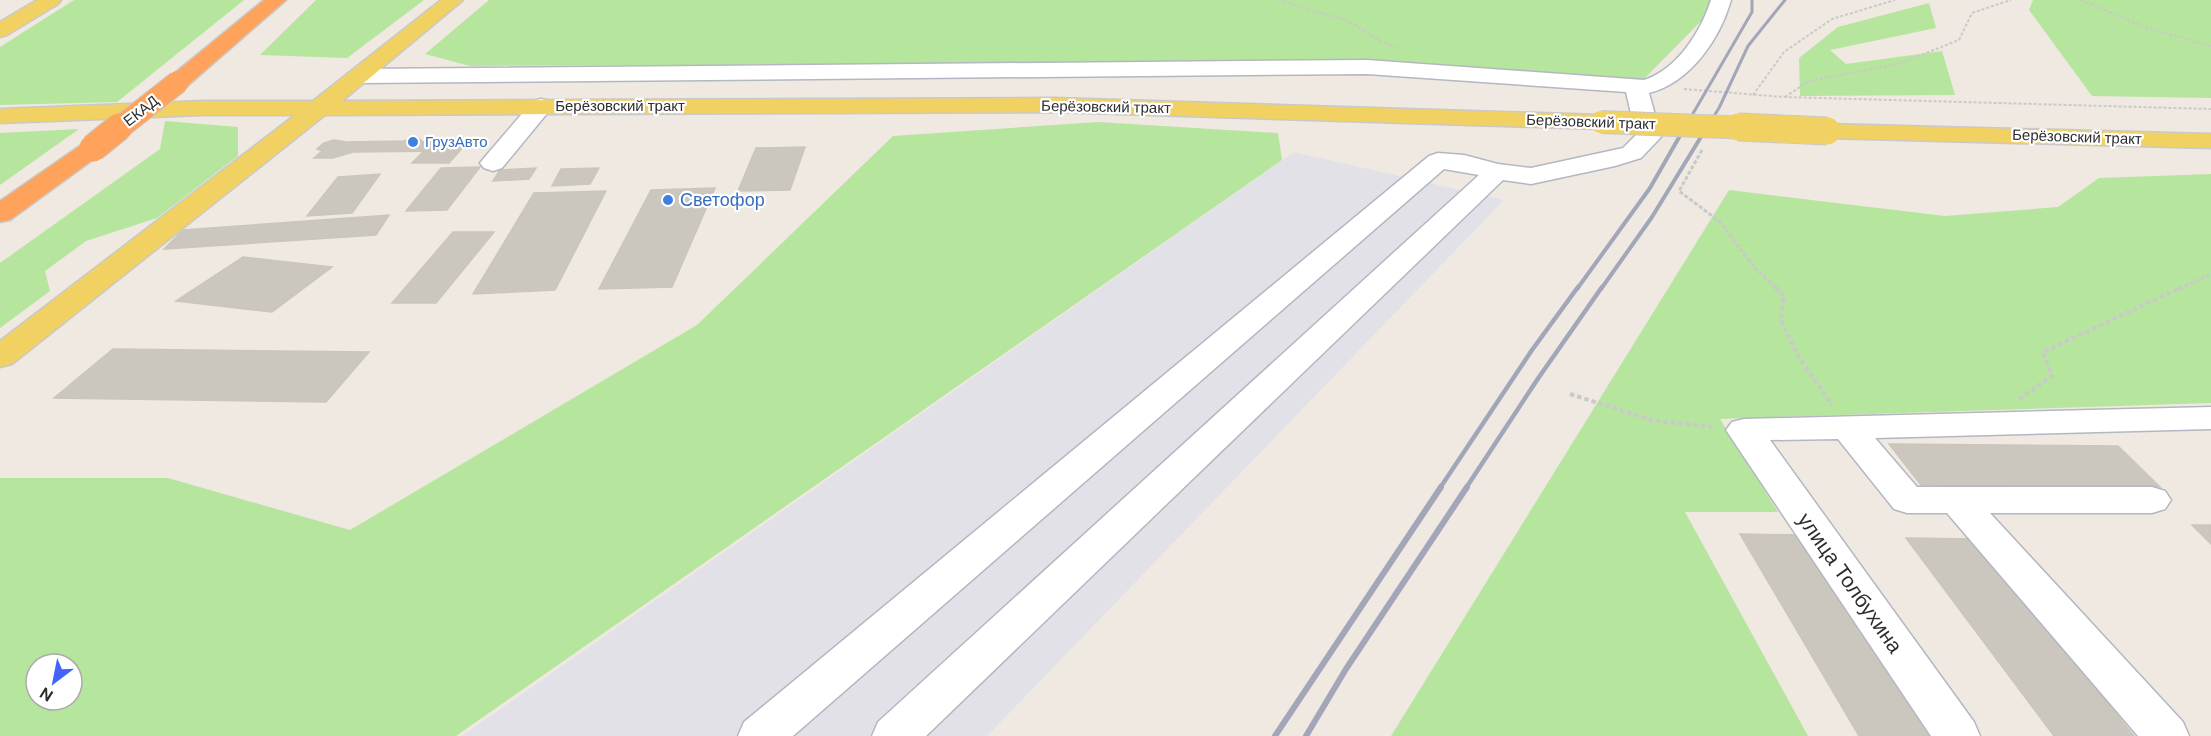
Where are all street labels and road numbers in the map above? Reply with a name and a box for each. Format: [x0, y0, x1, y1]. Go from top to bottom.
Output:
street label: ЕКАД [119, 91, 163, 131]
street label: Берёзовский тракт [555, 96, 685, 116]
street label: Берёзовский тракт [1041, 96, 1171, 118]
street label: Берёзовский тракт [1526, 110, 1656, 134]
street label: Берёзовский тракт [2012, 125, 2142, 149]
street label: улица Толбухина [1791, 507, 1909, 659]

